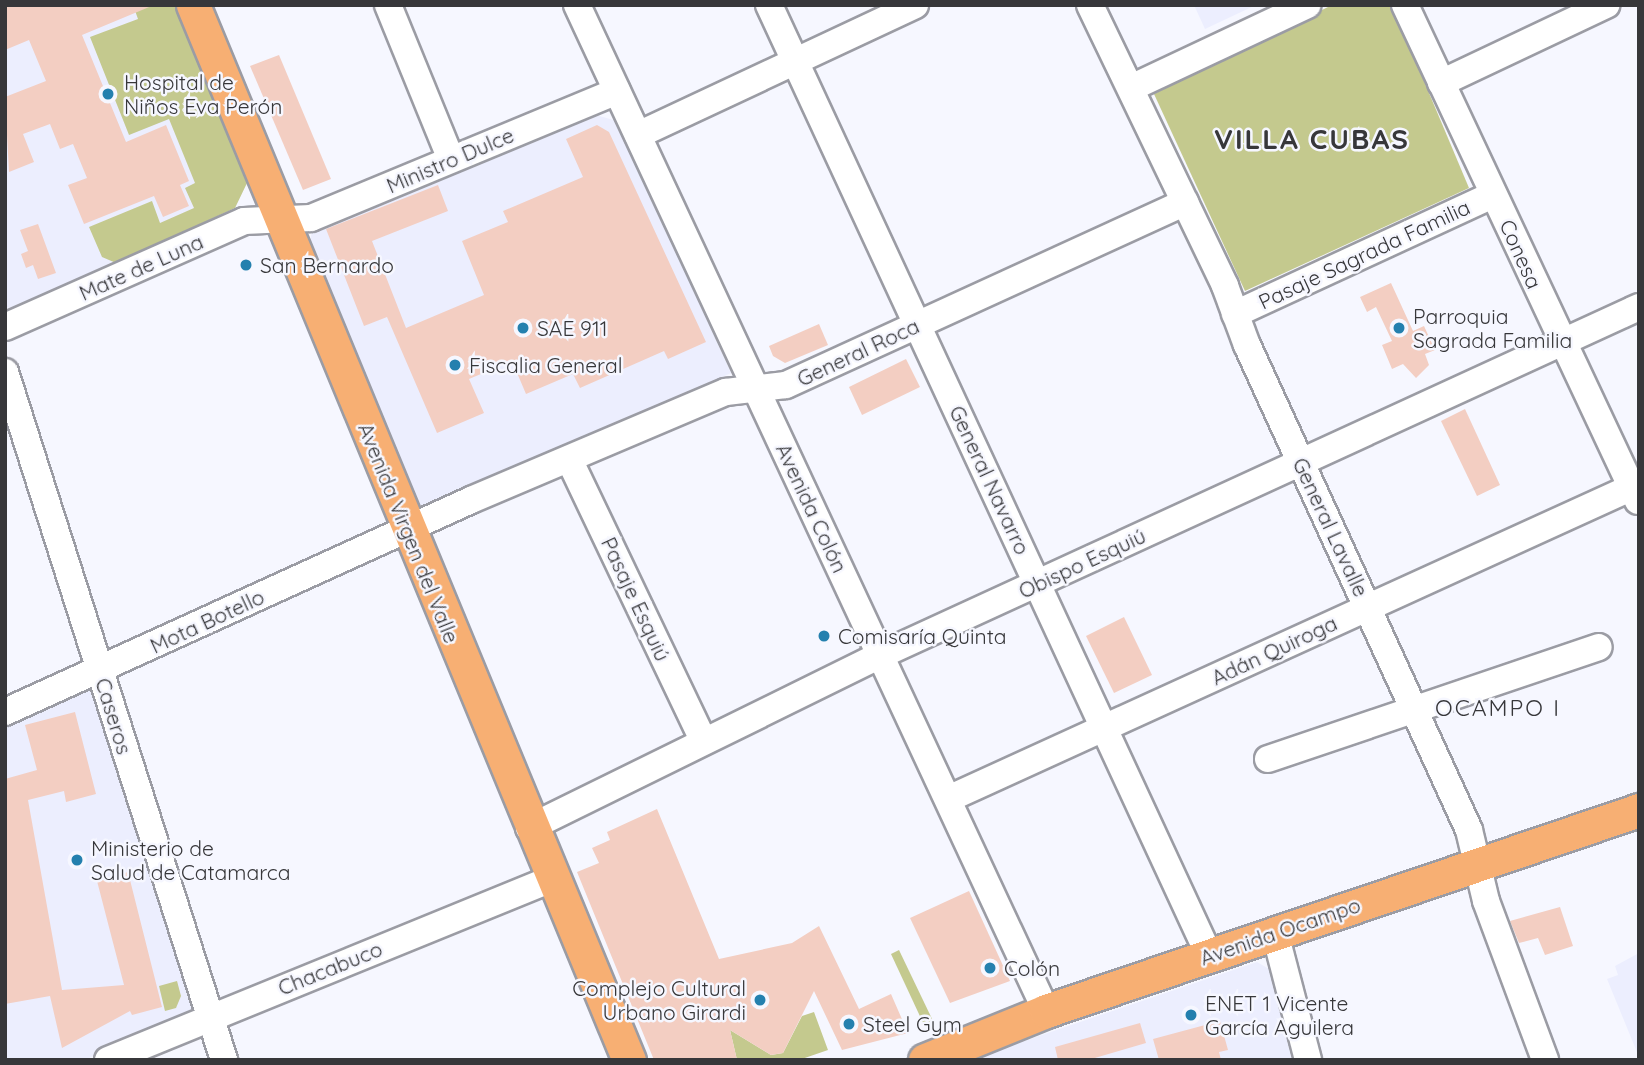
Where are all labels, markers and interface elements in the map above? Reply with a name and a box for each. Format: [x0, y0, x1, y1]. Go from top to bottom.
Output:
place label: Hospital de Niños Eva Perón [124, 69, 282, 119]
marker: Hospital de Niños Eva Perón [98, 84, 118, 104]
street label: Ministro Dulce [383, 122, 517, 198]
district label: VILLA CUBAS [1215, 122, 1409, 156]
street label: Pasaje Sagrada Familia [1254, 194, 1474, 314]
street label: Conesa [1495, 215, 1547, 293]
street label: Mate de Luna [75, 228, 207, 306]
place label: San Bernardo [260, 252, 394, 278]
marker: San Bernardo [238, 257, 254, 273]
place label: Parroquia Sagrada Familia [1413, 303, 1572, 353]
street label: General Roca [793, 313, 923, 391]
place label: SAE 911 [537, 315, 607, 341]
marker: SAE 911 [515, 320, 531, 336]
marker: Parroquia Sagrada Familia [1391, 320, 1407, 336]
place label: Fiscalia General [469, 352, 622, 378]
marker: Fiscalia General [447, 357, 463, 373]
street label: General Navarro [944, 401, 1036, 559]
street label: Avenida Virgen del Valle [353, 419, 465, 647]
street label: Avenida Colón [771, 439, 853, 577]
street label: General Lavalle [1288, 454, 1374, 600]
street label: Obispo Esquiú [1015, 523, 1149, 603]
street label: Pasaje Esquiú [596, 533, 676, 665]
street label: Mota Botello [146, 584, 268, 658]
street label: Adán Quiroga [1207, 610, 1341, 690]
place label: Comisaría Quinta [838, 623, 1007, 649]
marker: Comisaría Quinta [816, 628, 832, 644]
street label: Caseros [91, 675, 137, 757]
district label: OCAMPO I [1436, 694, 1560, 722]
place label: Ministerio de Salud de Catamarca [91, 835, 290, 885]
marker: Ministerio de Salud de Catamarca [69, 852, 85, 868]
street label: Avenida Ocampo [1196, 892, 1364, 970]
street label: Chacabuco [274, 936, 386, 1000]
place label: Colón [1004, 955, 1060, 981]
marker: Colón [982, 960, 998, 976]
place label: Complejo Cultural Urbano Girardi [572, 975, 746, 1025]
place label: ENET 1 Vicente García Aguilera [1205, 990, 1354, 1040]
marker: Complejo Cultural Urbano Girardi [752, 992, 768, 1008]
marker: ENET 1 Vicente García Aguilera [1183, 1007, 1199, 1023]
place label: Steel Gym [863, 1011, 962, 1037]
marker: Steel Gym [841, 1016, 857, 1032]

